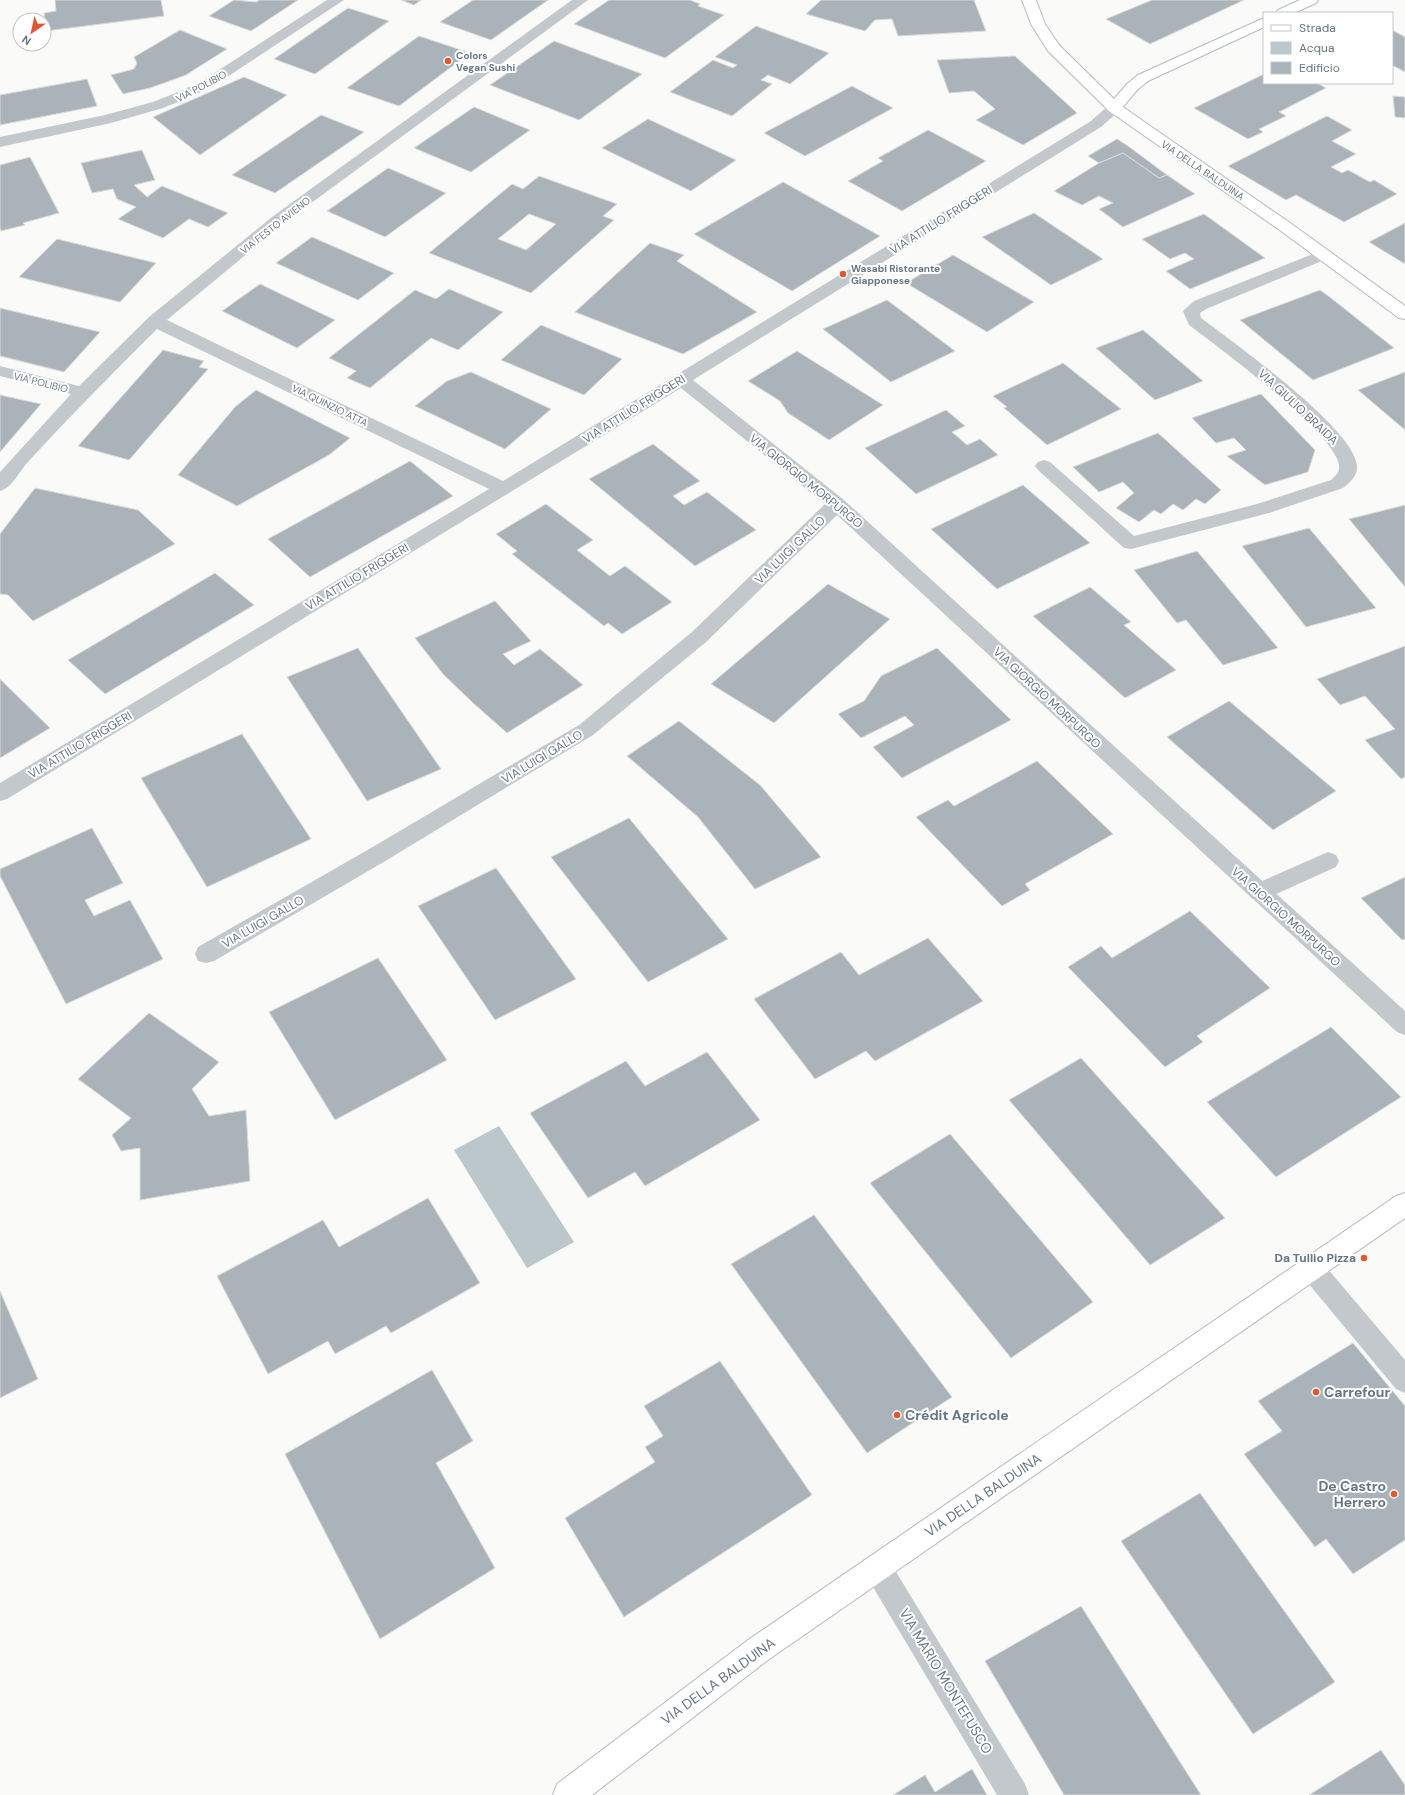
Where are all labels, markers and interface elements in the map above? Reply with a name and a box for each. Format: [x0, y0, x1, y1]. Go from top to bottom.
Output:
north arrow [12, 12, 52, 52]
legend [1263, 12, 1393, 84]
text: Strada [1299, 20, 1336, 36]
text: N [19, 32, 34, 48]
text: Acqua [1299, 40, 1334, 56]
place label: Colors Vegan Sushi [456, 49, 515, 74]
marker: Colors Vegan Sushi [443, 56, 453, 66]
text: Edificio [1299, 60, 1340, 76]
street label: VIA POLIBIO [174, 68, 229, 105]
street label: VIA DELLA BALDUINA [1159, 138, 1247, 203]
street label: VIA ATTILIO FRIGGERI [887, 182, 995, 258]
street label: VIA FESTO AVIENO [238, 194, 313, 257]
place label: Wasabi Ristorante Giapponese [851, 262, 940, 287]
marker: Wasabi Ristorante Giapponese [838, 269, 848, 279]
street label: VIA GIULIO BRAIDA [1254, 366, 1342, 448]
street label: VIA POLIBIO [12, 369, 70, 396]
street label: VIA ATTILIO FRIGGERI [580, 371, 688, 447]
street label: VIA QUINZIO ATTA [290, 381, 370, 430]
street label: VIA GIORGIO MORPURGO [746, 430, 866, 532]
street label: VIA LUIGI GALLO [751, 512, 829, 588]
street label: VIA ATTILIO FRIGGERI [302, 540, 412, 614]
street label: VIA GIORGIO MORPURGO [990, 644, 1104, 752]
street label: VIA ATTILIO FRIGGERI [25, 708, 135, 782]
street label: VIA LUIGI GALLO [498, 726, 586, 788]
street label: VIA GIORGIO MORPURGO [1228, 864, 1344, 970]
street label: VIA LUIGI GALLO [219, 892, 307, 952]
place label: Da Tullio Pizza [1274, 1250, 1356, 1266]
marker: Da Tullio Pizza [1359, 1253, 1369, 1263]
place label: Carrefour [1324, 1383, 1390, 1401]
marker: Carrefour [1311, 1387, 1321, 1397]
place label: Crédit Agricole [905, 1406, 1009, 1424]
marker: Crédit Agricole [892, 1410, 902, 1420]
street label: VIA DELLA BALDUINA [921, 1449, 1045, 1541]
place label: De Castro Herrero [1318, 1477, 1386, 1511]
marker: De Castro Herrero [1389, 1489, 1399, 1499]
street label: VIA MARIO MONTEFUSCO [895, 1605, 997, 1757]
street label: VIA DELLA BALDUINA [657, 1633, 779, 1729]

